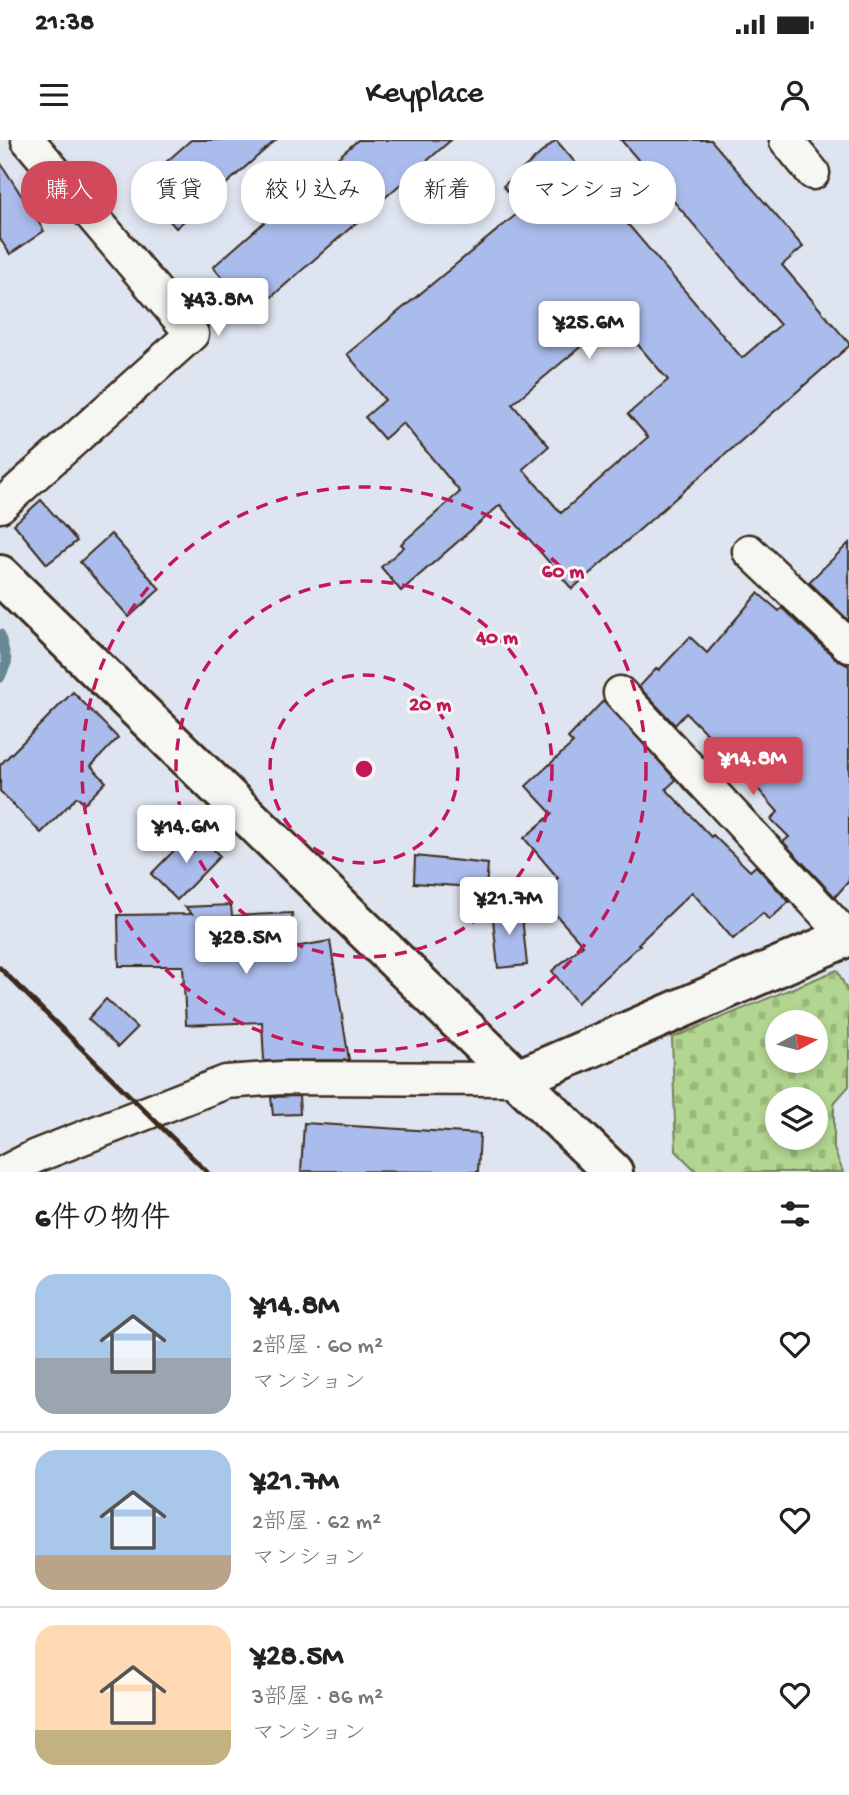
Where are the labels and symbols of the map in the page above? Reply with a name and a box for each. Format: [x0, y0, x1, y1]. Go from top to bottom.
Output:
pin: ¥43.8M [161, 278, 275, 338]
pin: ¥25.6M [532, 302, 646, 361]
text: 60 m [542, 561, 584, 586]
text: 40 m [475, 627, 518, 652]
text: 20 m [409, 694, 451, 719]
pin: ¥14.8M [696, 738, 810, 797]
centre of rings [352, 757, 376, 781]
pin: ¥14.6M [129, 806, 243, 865]
pin: ¥21.7M [452, 878, 566, 937]
pin: ¥28.5M [189, 916, 303, 976]
north arrow [765, 1010, 828, 1073]

